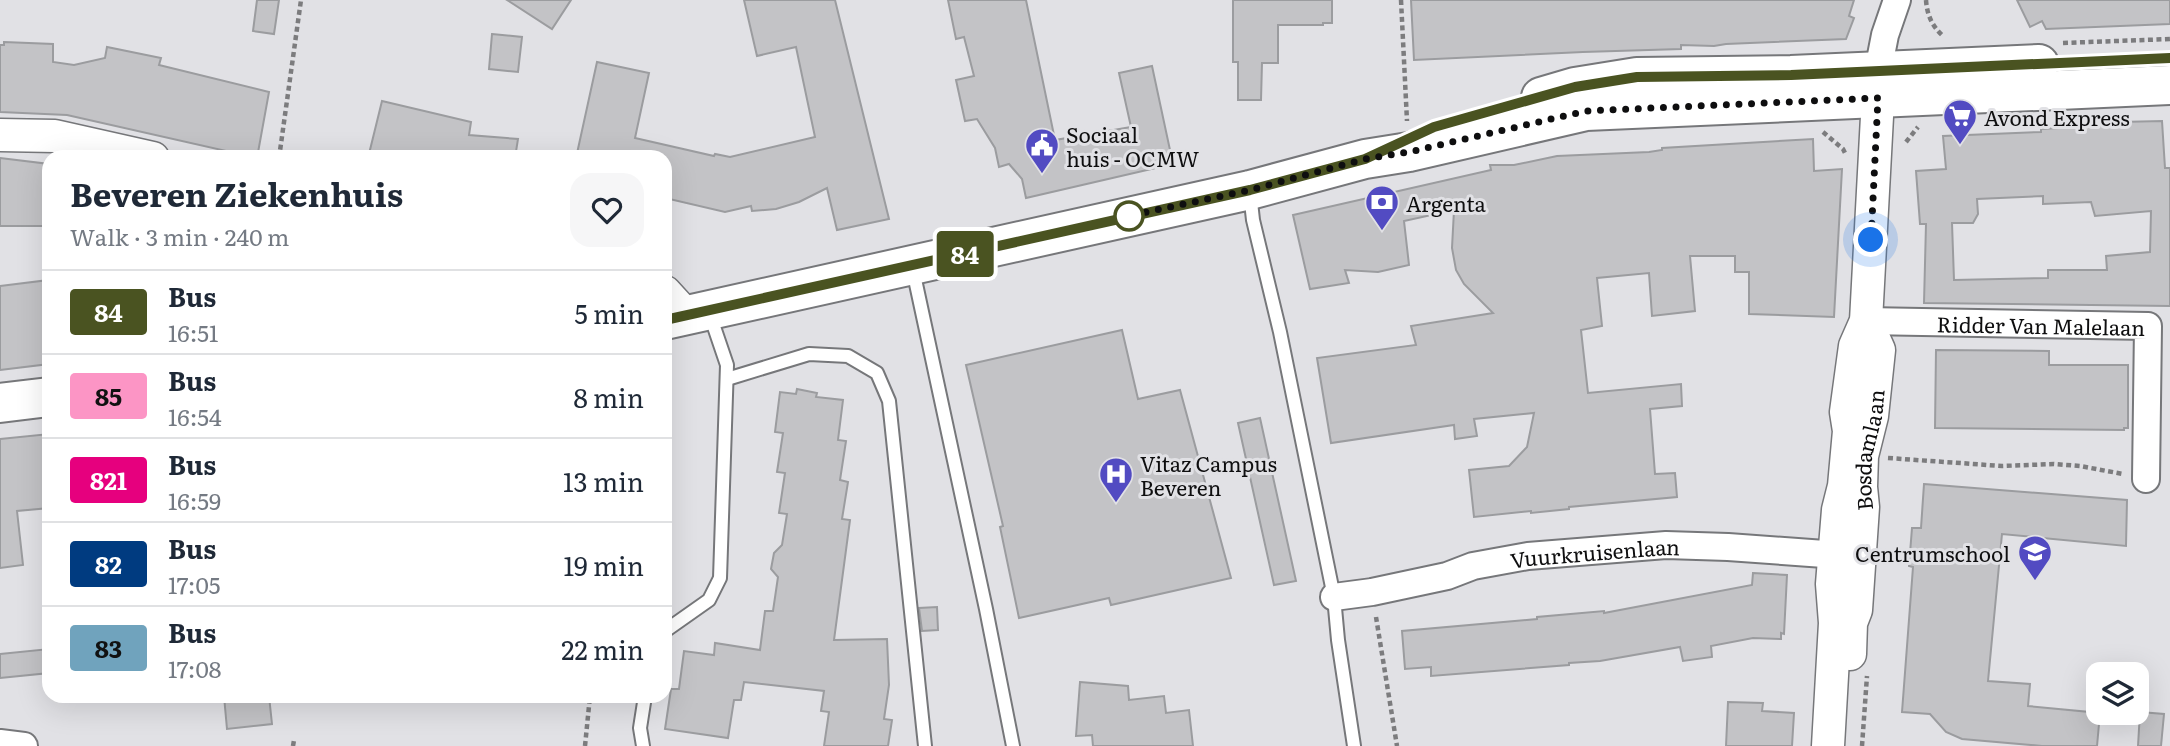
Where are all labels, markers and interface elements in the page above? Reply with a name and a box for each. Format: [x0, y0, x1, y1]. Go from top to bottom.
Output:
supermarket icon: Avond Express [1941, 97, 1979, 146]
place label: Avond Express [1984, 101, 2130, 132]
place label: Sociaal huis - OCMW [1066, 118, 1199, 173]
public building icon: Sociaal huis - OCMW [1023, 126, 1061, 175]
text: Beveren Ziekenhuis [70, 168, 403, 217]
button: heart [570, 173, 644, 247]
bank icon: Argenta [1363, 183, 1401, 232]
place label: Argenta [1406, 187, 1486, 218]
unlabelled marker [1114, 201, 1144, 231]
text: Walk · 3 min · 240 m [70, 219, 289, 253]
your location [1853, 222, 1888, 257]
line badge: 84 [934, 231, 996, 277]
text: 84 [951, 236, 979, 271]
text: Bus [168, 276, 216, 315]
text: 5 min [575, 293, 644, 332]
text: 84 [94, 294, 123, 329]
street label: Ridder Van Malelaan [1936, 307, 2146, 341]
text: 16:51 [168, 315, 218, 349]
text: Bus [168, 360, 216, 399]
text: 8 min [573, 377, 644, 416]
text: 85 [95, 378, 122, 413]
street label: Bosdamlaan [1845, 387, 1890, 512]
text: 16:54 [168, 399, 222, 433]
text: Bus [168, 444, 216, 483]
place label: Vitaz Campus Beveren [1140, 447, 1277, 502]
hospital icon: Vitaz Campus Beveren [1097, 455, 1135, 504]
text: 13 min [563, 461, 644, 500]
text: 821 [90, 462, 127, 497]
text: 16:59 [168, 483, 221, 517]
text: Bus [168, 528, 216, 567]
street label: Vuurkruisenlaan [1508, 529, 1681, 574]
school or university icon: Centrumschool [2016, 533, 2054, 582]
place label: Centrumschool [1855, 537, 2010, 568]
text: 19 min [564, 545, 644, 584]
text: 82 [95, 546, 122, 581]
text: 17:05 [168, 567, 221, 601]
text: Bus [168, 612, 216, 651]
text: 22 min [561, 629, 644, 668]
text: 83 [95, 630, 122, 665]
text: 17:08 [168, 651, 222, 685]
map controls [2086, 662, 2149, 725]
button: layers [2086, 662, 2149, 725]

